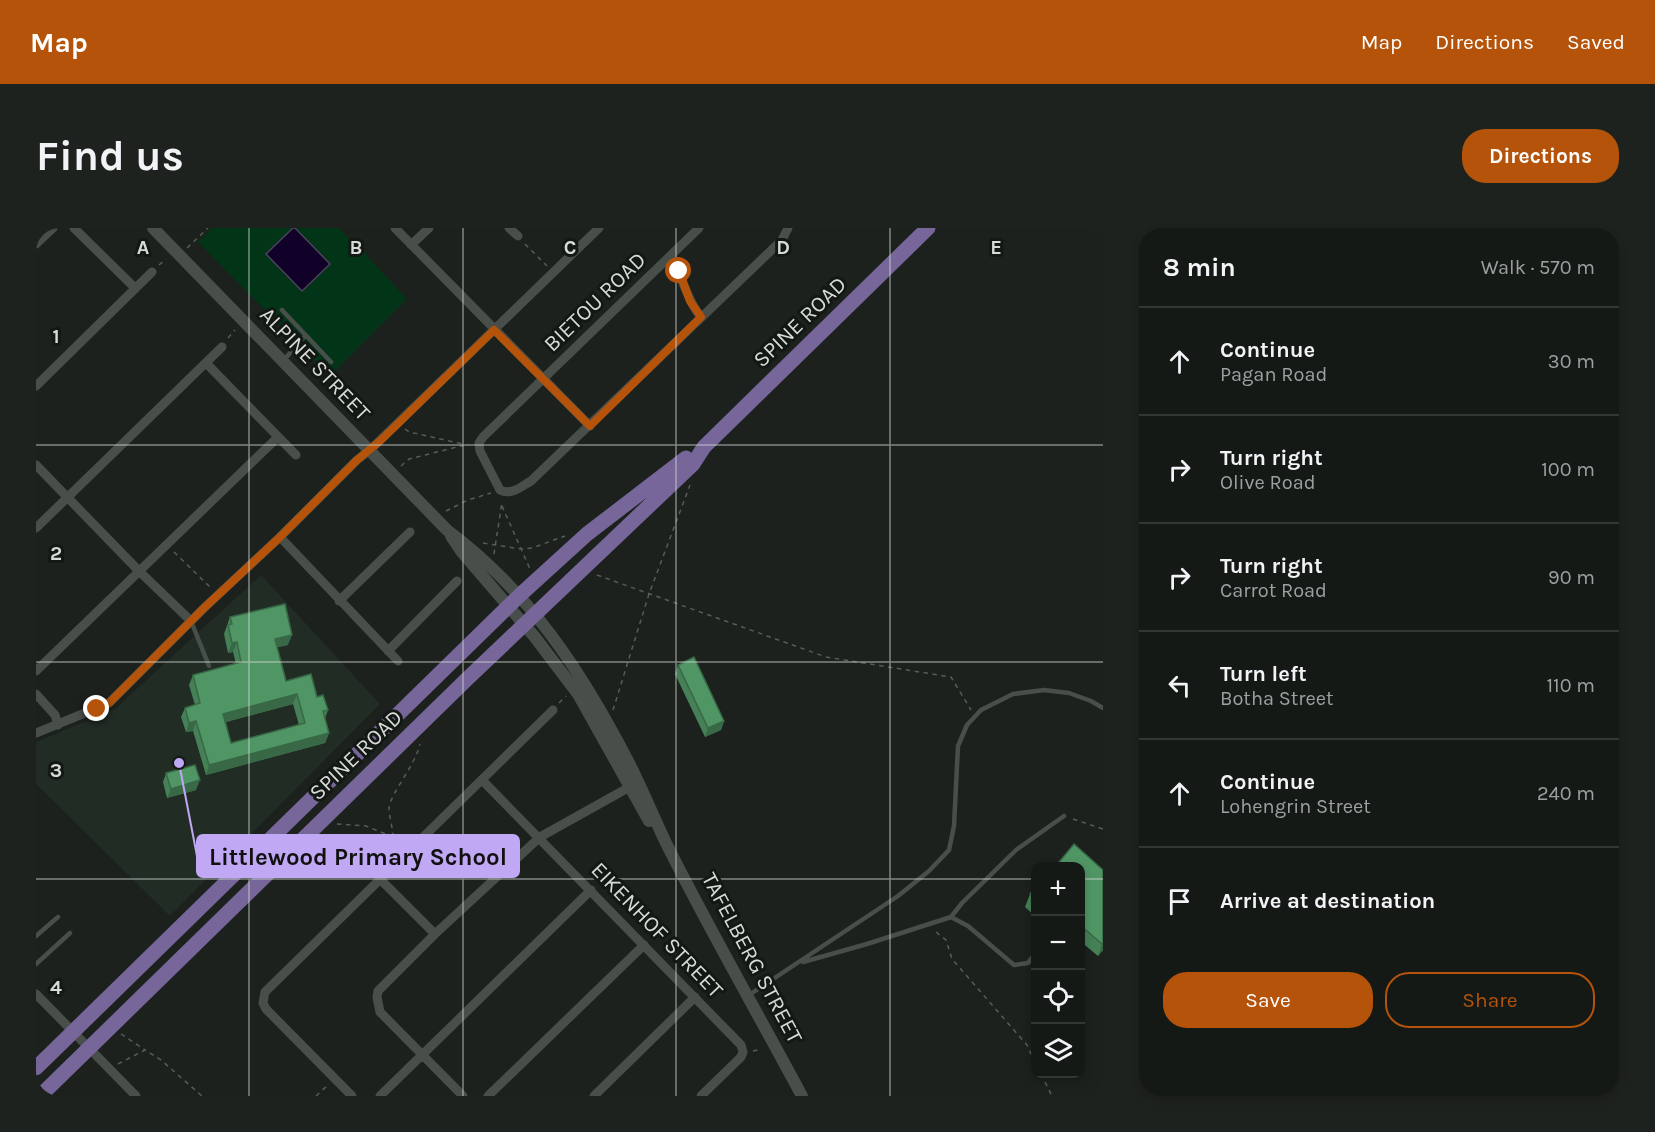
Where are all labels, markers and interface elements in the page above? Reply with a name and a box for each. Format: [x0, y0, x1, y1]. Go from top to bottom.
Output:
text: Map [30, 26, 88, 59]
text: Map [1361, 30, 1402, 54]
text: Directions [1435, 30, 1534, 54]
text: Saved [1567, 30, 1625, 54]
button: Directions [1462, 129, 1619, 183]
text: Find us [36, 131, 184, 181]
text: A [137, 236, 150, 259]
text: B [350, 236, 362, 259]
text: C [564, 236, 576, 259]
text: D [776, 236, 790, 259]
text: E [990, 236, 1002, 259]
street label: BIETOU ROAD [539, 247, 651, 357]
text: 8 min [1163, 252, 1236, 283]
text: Walk · 570 m [1481, 256, 1595, 279]
route start [665, 257, 691, 283]
street label: SPINE ROAD [748, 271, 852, 373]
street label: ALPINE STREET [254, 302, 376, 426]
text: 1 [52, 325, 60, 348]
text: Continue [1220, 337, 1315, 363]
icon: ahead [1163, 345, 1196, 378]
text: 30 m [1548, 350, 1595, 373]
text: Pagan Road [1220, 363, 1327, 386]
text: Turn right [1220, 445, 1323, 471]
icon: right [1163, 453, 1196, 486]
text: 100 m [1541, 458, 1595, 481]
text: Olive Road [1220, 471, 1316, 494]
text: 2 [50, 542, 62, 565]
text: Turn right [1220, 553, 1323, 579]
icon: right [1163, 561, 1196, 594]
text: 90 m [1548, 566, 1595, 589]
text: Carrot Road [1220, 579, 1327, 602]
text: Turn left [1220, 661, 1307, 687]
icon: left [1163, 669, 1196, 702]
text: 110 m [1546, 674, 1595, 697]
text: Botha Street [1220, 687, 1334, 710]
route end [83, 695, 109, 721]
street label: SPINE ROAD [304, 704, 408, 806]
text: 3 [50, 759, 62, 782]
text: Continue [1220, 769, 1315, 795]
icon: ahead [1163, 777, 1196, 810]
text: 240 m [1537, 782, 1595, 805]
text: Lohengrin Street [1220, 795, 1371, 818]
callout: Littlewood Primary School [197, 835, 519, 877]
text: Littlewood Primary School [209, 843, 507, 871]
street label: EIKENHOF STREET [586, 857, 728, 1003]
map controls [1031, 862, 1085, 1078]
button: + [1031, 862, 1085, 916]
street label: TAFELBERG STREET [696, 868, 808, 1048]
icon: arrive [1163, 885, 1196, 918]
text: Arrive at destination [1220, 888, 1435, 914]
button: − [1031, 916, 1085, 970]
button: locate [1031, 970, 1085, 1024]
button: Save [1163, 972, 1373, 1028]
button: Share [1385, 972, 1595, 1028]
text: 4 [50, 976, 62, 999]
button: layers [1031, 1024, 1085, 1078]

